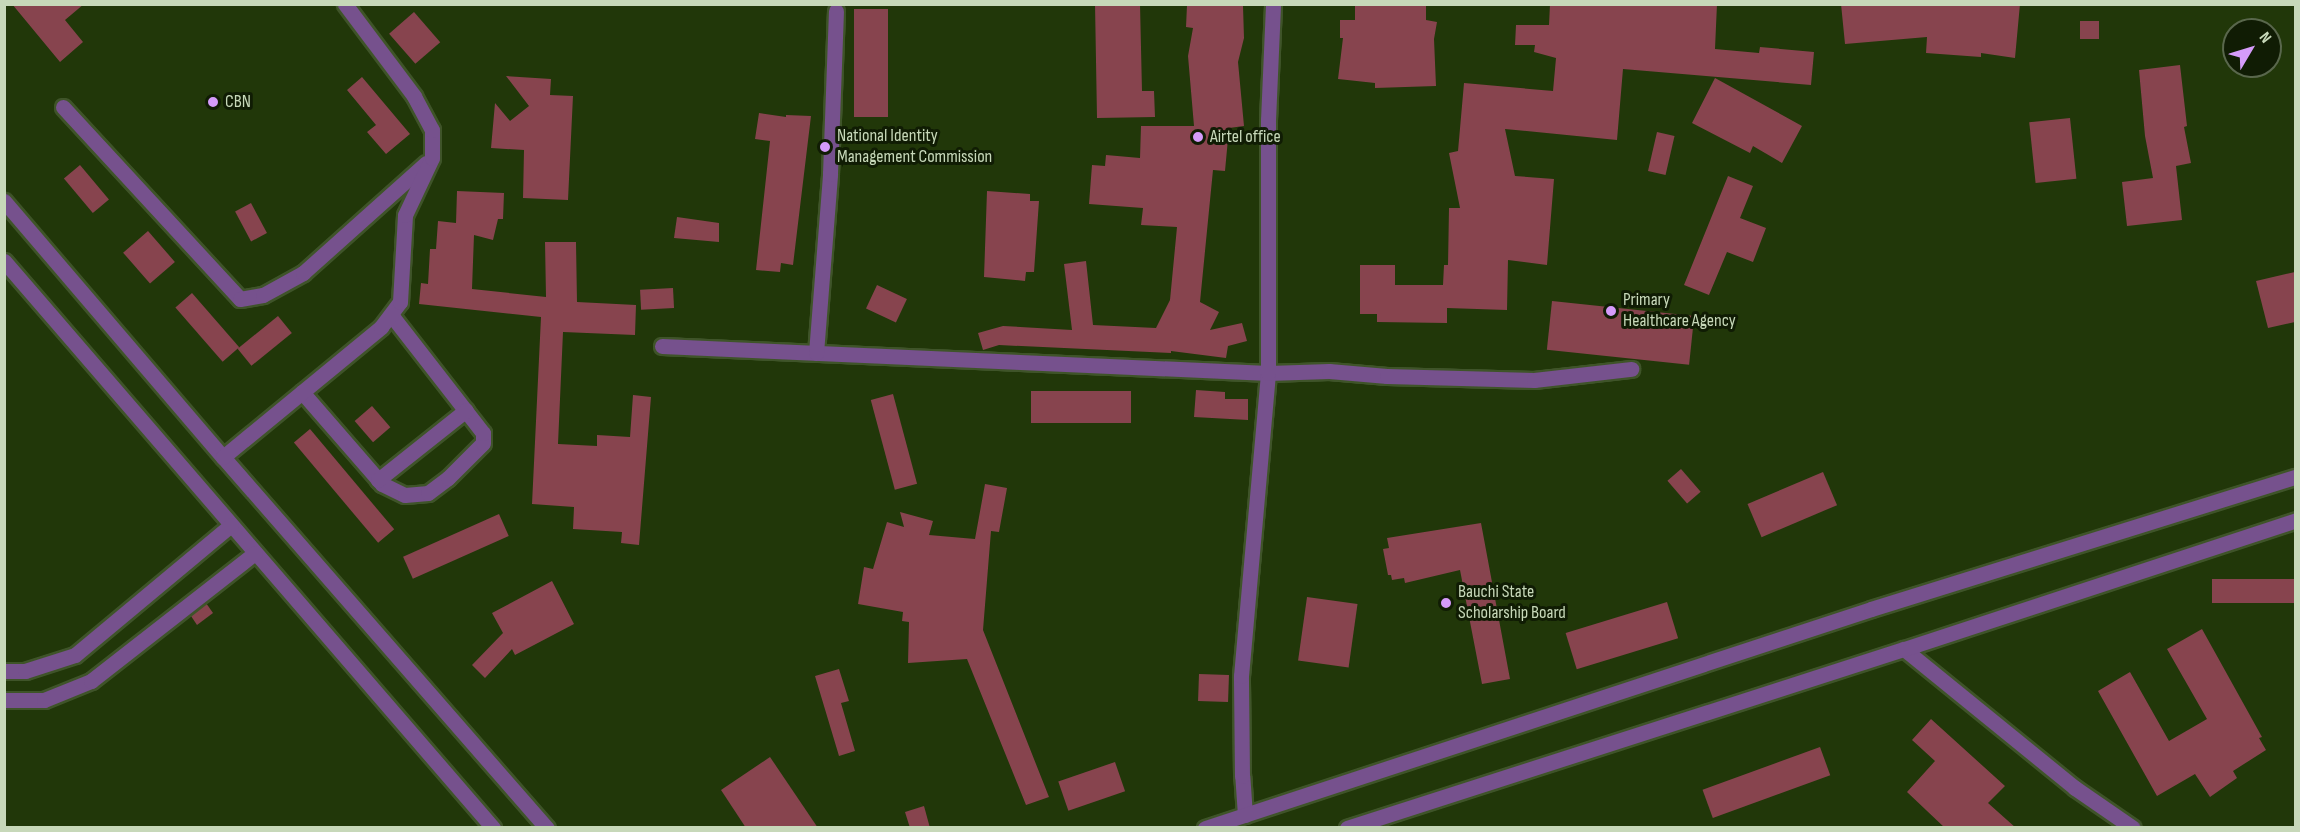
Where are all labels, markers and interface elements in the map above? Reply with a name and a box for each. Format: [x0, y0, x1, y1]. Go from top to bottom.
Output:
north arrow [2222, 18, 2282, 78]
text: N [2255, 29, 2275, 47]
place label: CBN [225, 91, 251, 113]
marker: CBN [206, 95, 220, 109]
place label: National Identity Management Commission [837, 126, 992, 168]
place label: Airtel office [1210, 126, 1281, 148]
marker: Airtel office [1191, 130, 1205, 144]
marker: National Identity Management Commission [818, 140, 832, 154]
place label: Primary Healthcare Agency [1623, 290, 1736, 332]
marker: Primary Healthcare Agency [1604, 304, 1618, 318]
place label: Bauchi State Scholarship Board [1458, 582, 1566, 624]
marker: Bauchi State Scholarship Board [1439, 596, 1453, 610]

